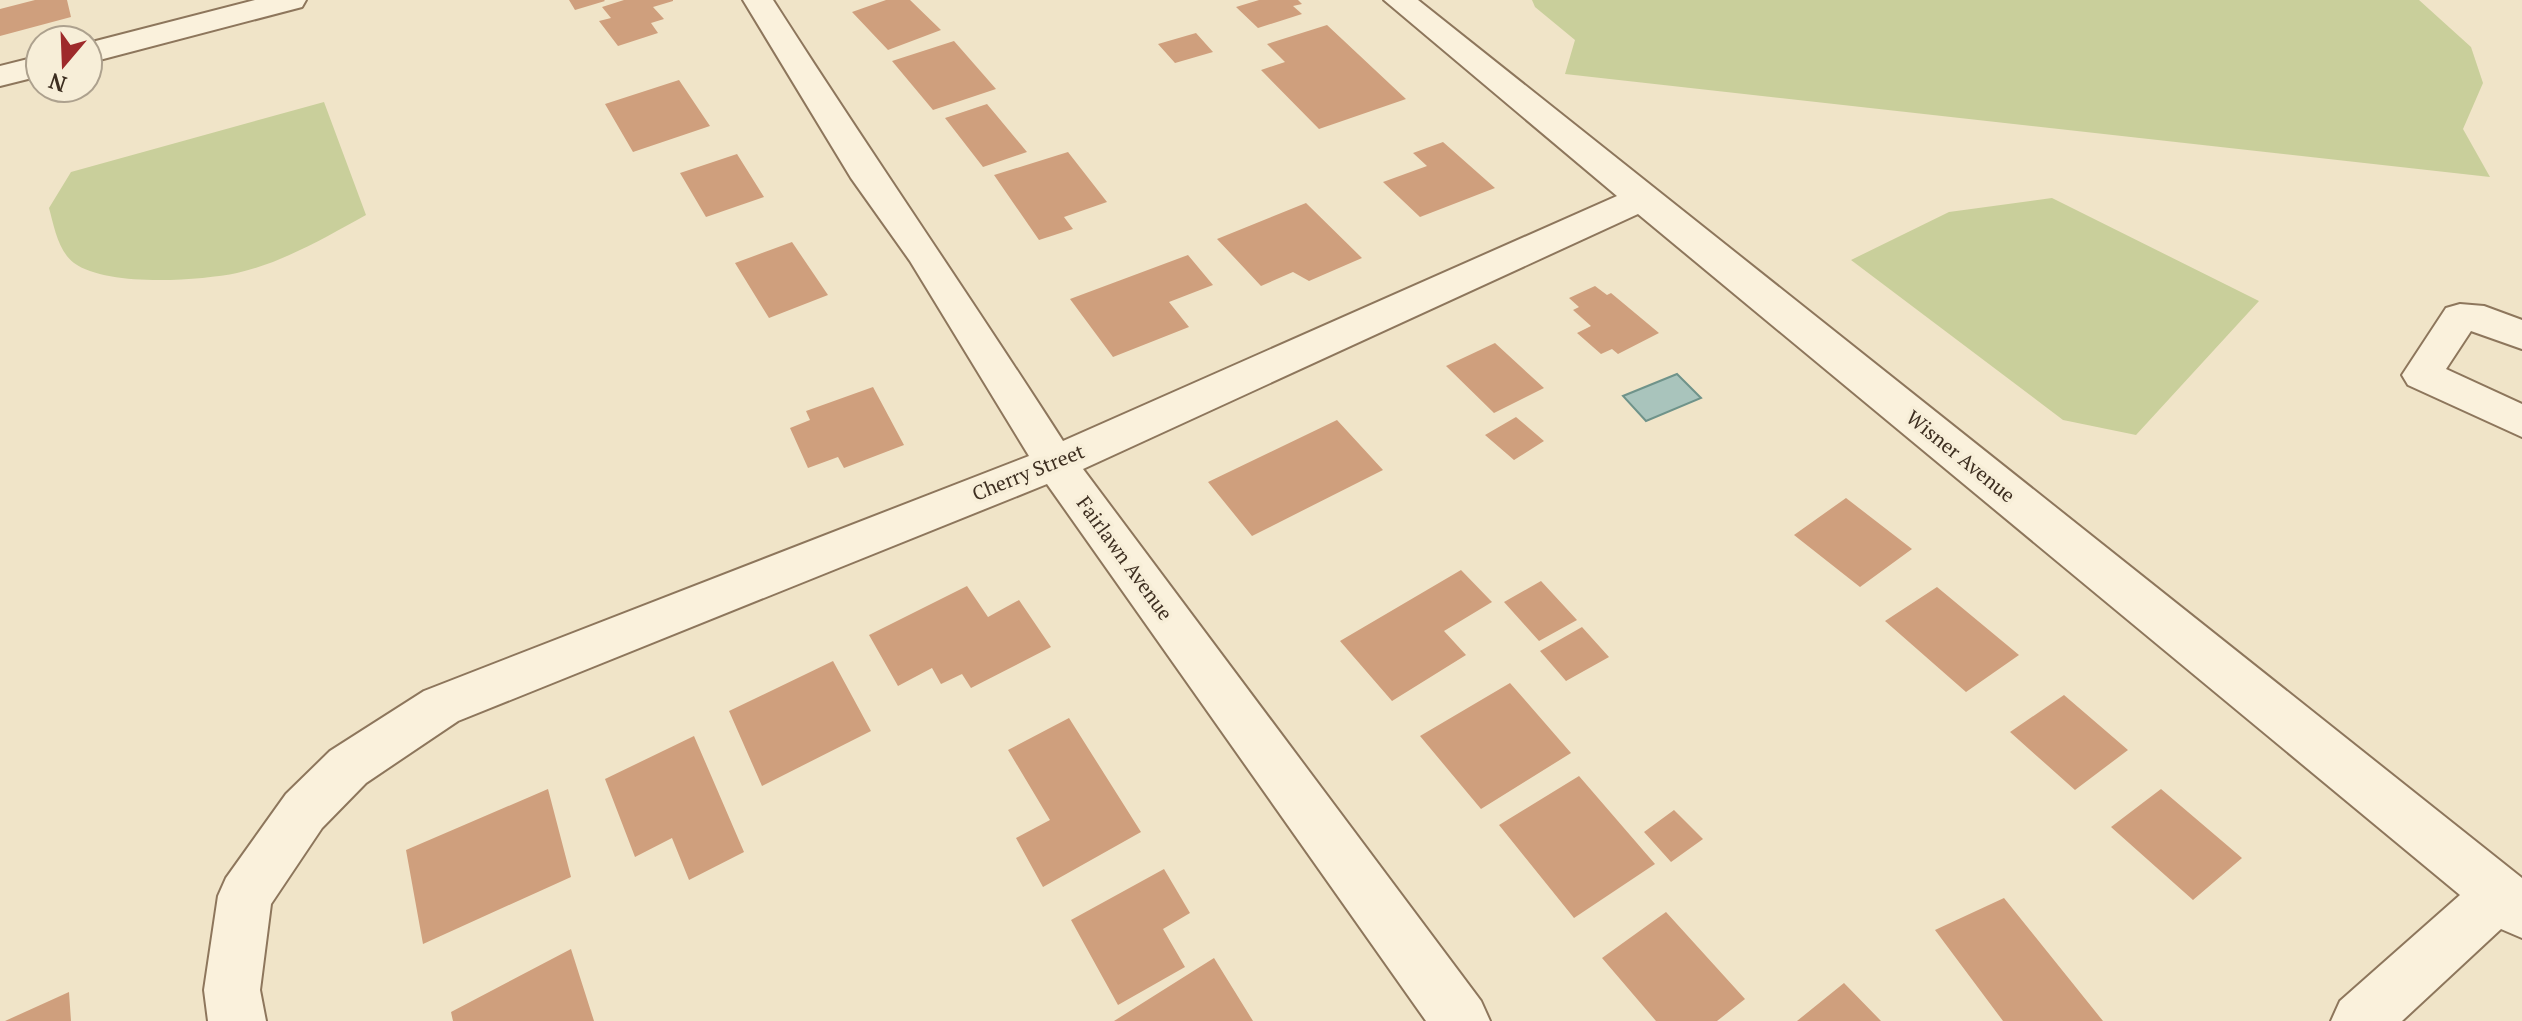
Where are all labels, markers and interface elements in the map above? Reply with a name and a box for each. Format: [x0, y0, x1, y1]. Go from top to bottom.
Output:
north arrow [24, 24, 104, 104]
text: N [44, 67, 70, 100]
street label: Wisner Avenue [1901, 404, 2021, 508]
street label: Cherry Street [968, 437, 1089, 507]
street label: Fairlawn Avenue [1071, 491, 1179, 625]

